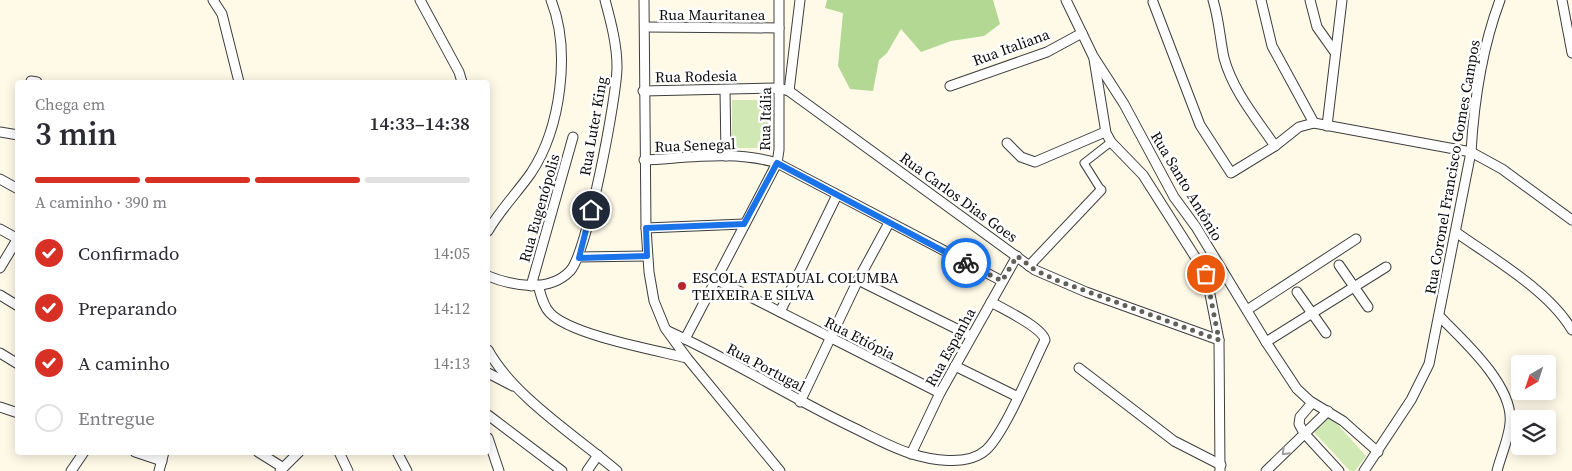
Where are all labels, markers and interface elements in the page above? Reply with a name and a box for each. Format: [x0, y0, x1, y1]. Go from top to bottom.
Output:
street label: Rua Mauritanea [659, 4, 766, 25]
street label: Rua Italiana [970, 23, 1053, 71]
street label: Rua Coronel Francisco Gomes Campos [1419, 38, 1485, 296]
street label: Rua Rodesia [655, 65, 738, 87]
street label: Rua Luter King [574, 74, 612, 177]
street label: Rua Itália [754, 86, 776, 151]
text: Chega em [35, 93, 105, 115]
text: 14:33–14:38 [370, 110, 470, 136]
text: 3 min [35, 112, 117, 156]
street label: Rua Santo Antônio [1146, 127, 1228, 245]
street label: Rua Senegal [654, 133, 736, 157]
street label: Rua Carlos Dias Goes [896, 147, 1022, 247]
street label: Rua Eugenópolis [514, 151, 564, 265]
pin [570, 189, 612, 231]
text: A caminho · 390 m [35, 191, 167, 213]
icon: home [577, 196, 605, 224]
courier [941, 238, 991, 288]
icon: check [35, 239, 63, 267]
text: Confirmado [78, 240, 180, 266]
text: 14:05 [433, 242, 470, 264]
icon: bike [952, 249, 980, 277]
pin [1185, 253, 1227, 295]
icon: bag [1192, 260, 1220, 288]
place label: ESCOLA ESTADUAL COLUMBA TEIXEIRA E SILVA [692, 267, 899, 305]
marker: ESCOLA ESTADUAL COLUMBA TEIXEIRA E SILVA [676, 280, 688, 292]
icon: check [35, 294, 63, 322]
text: Preparando [78, 295, 177, 321]
text: 14:12 [433, 297, 470, 319]
street label: Rua Espanha [920, 304, 980, 390]
street label: Rua Etiópia [821, 311, 899, 365]
street label: Rua Portugal [723, 338, 809, 397]
icon: check [35, 349, 63, 377]
text: A caminho [78, 350, 170, 376]
text: 14:13 [433, 352, 470, 374]
north arrow [1511, 355, 1556, 400]
map controls [1511, 355, 1556, 455]
text: Entregue [78, 405, 155, 431]
button: layers [1511, 410, 1556, 455]
one-way arrow [1282, 446, 1291, 455]

